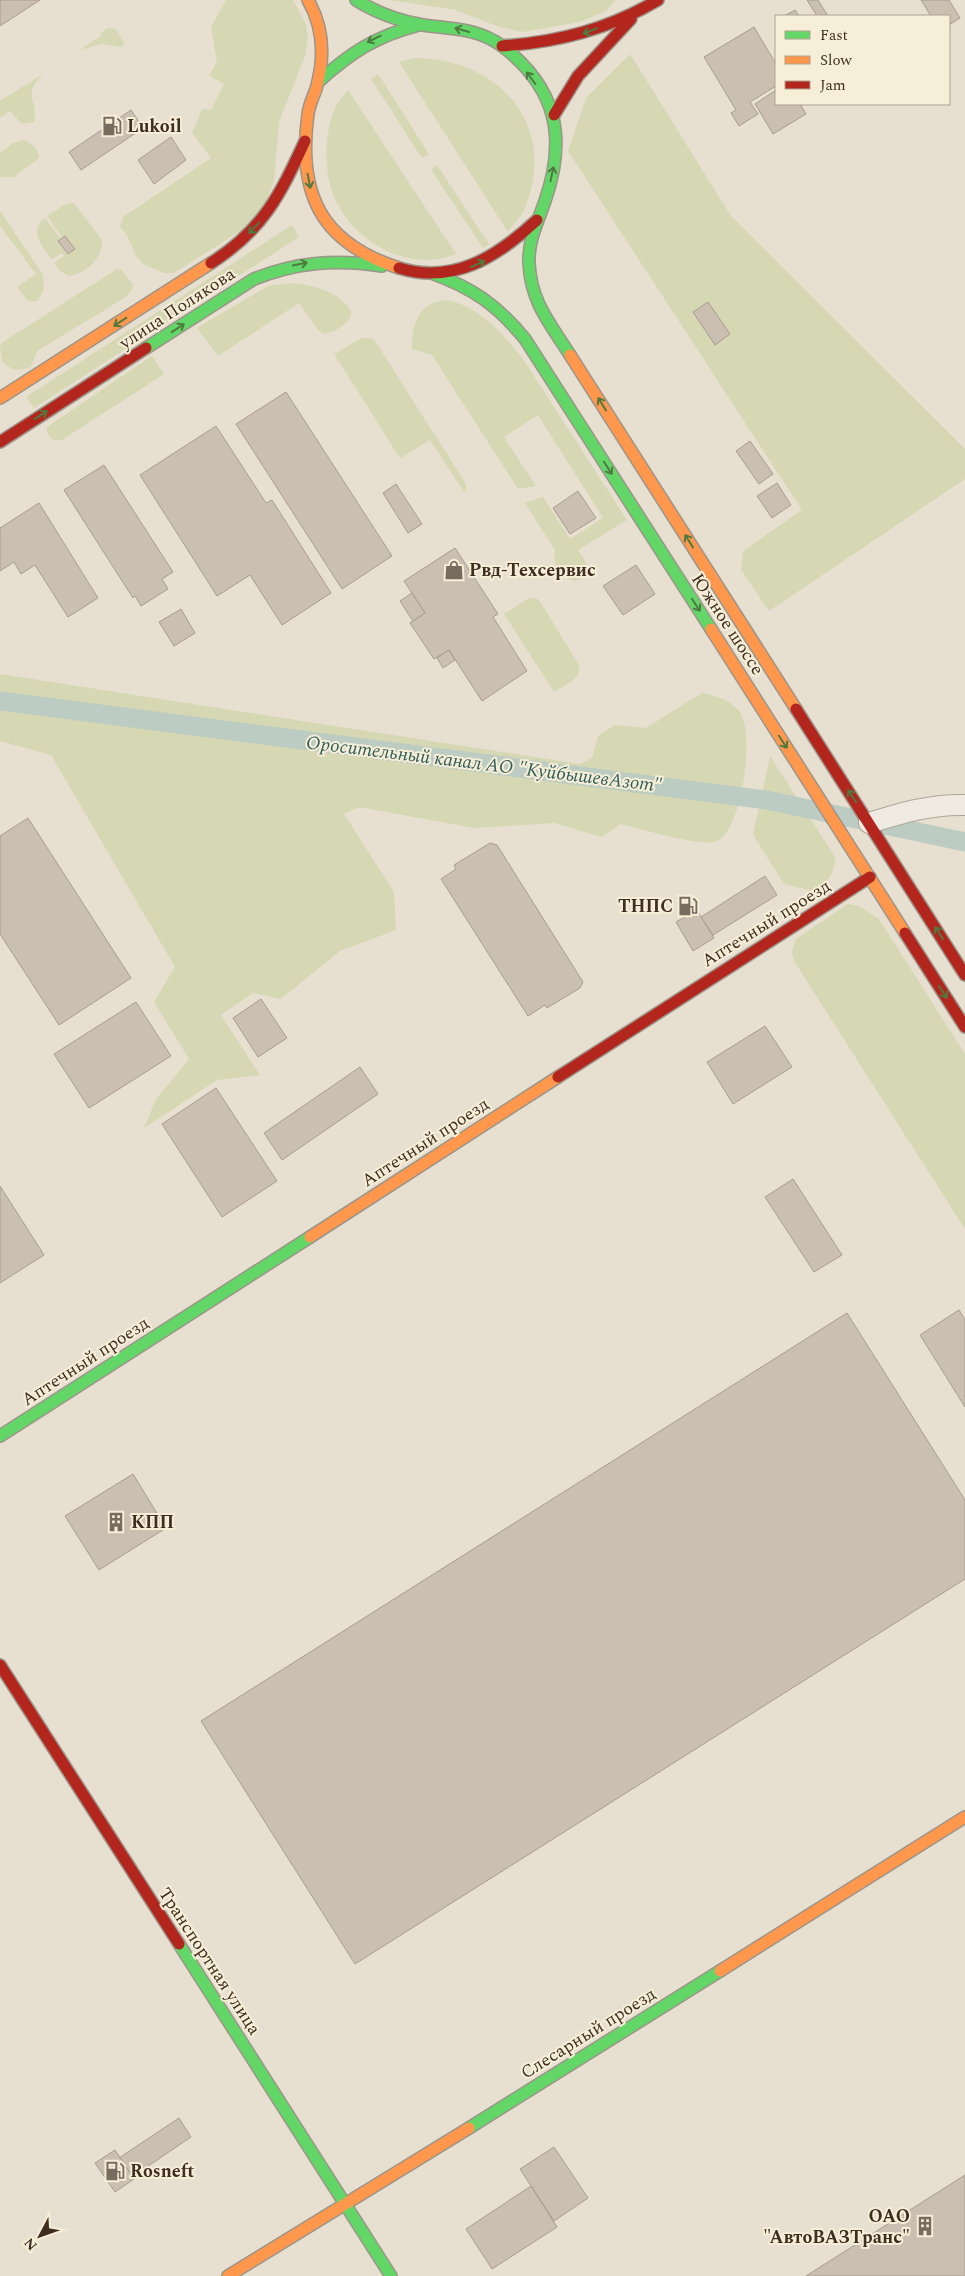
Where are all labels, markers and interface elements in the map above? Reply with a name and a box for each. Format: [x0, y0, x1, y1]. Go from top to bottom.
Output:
legend [775, 15, 950, 105]
text: Fast [820, 24, 848, 47]
one-way arrow [455, 25, 471, 35]
one-way arrow [583, 27, 598, 36]
one-way arrow [367, 35, 382, 44]
text: Slow [820, 49, 852, 72]
one-way arrow [526, 72, 537, 85]
text: Jam [820, 74, 846, 97]
place label: Lukoil [127, 113, 182, 140]
fuel station icon: Lukoil [101, 115, 123, 137]
one-way arrow [548, 166, 558, 182]
one-way arrow [305, 173, 314, 189]
one-way arrow [248, 221, 260, 234]
one-way arrow [292, 258, 308, 268]
one-way arrow [470, 258, 485, 268]
street label: улица Полякова [113, 261, 241, 357]
one-way arrow [113, 316, 127, 327]
one-way arrow [170, 322, 184, 332]
one-way arrow [596, 398, 606, 412]
one-way arrow [34, 410, 48, 421]
one-way arrow [603, 461, 613, 475]
one-way arrow [684, 535, 694, 549]
place label: Рвд-Техсервис [469, 557, 596, 584]
shop icon: Рвд-Техсервис [443, 559, 465, 581]
street label: Южное шоссе [684, 568, 771, 681]
one-way arrow [690, 598, 701, 612]
water label: Оросительный канал АО "КуйбышевАзот" [304, 728, 664, 801]
one-way arrow [778, 735, 788, 749]
one-way arrow [846, 790, 856, 804]
street label: Аптечный проезд [697, 873, 836, 974]
place label: ТНПС [618, 893, 673, 920]
fuel station icon: ТНПС [677, 895, 699, 917]
one-way arrow [933, 927, 943, 941]
one-way arrow [938, 985, 948, 999]
street label: Аптечный проезд [356, 1091, 494, 1194]
street label: Аптечный проезд [16, 1310, 154, 1413]
place label: КПП [131, 1509, 174, 1536]
building icon: КПП [105, 1511, 127, 1533]
street label: Транспортная улица [152, 1882, 268, 2041]
street label: Слесарный проезд [515, 1981, 661, 2086]
place label: Rosneft [130, 2158, 195, 2185]
fuel station icon: Rosneft [104, 2160, 126, 2182]
place label: ОАО "АвтоВАЗТранс" [763, 2203, 910, 2251]
north arrow [15, 2211, 65, 2261]
building icon: ОАО "АвтоВАЗТранс" [914, 2215, 936, 2237]
text: N [19, 2233, 42, 2255]

